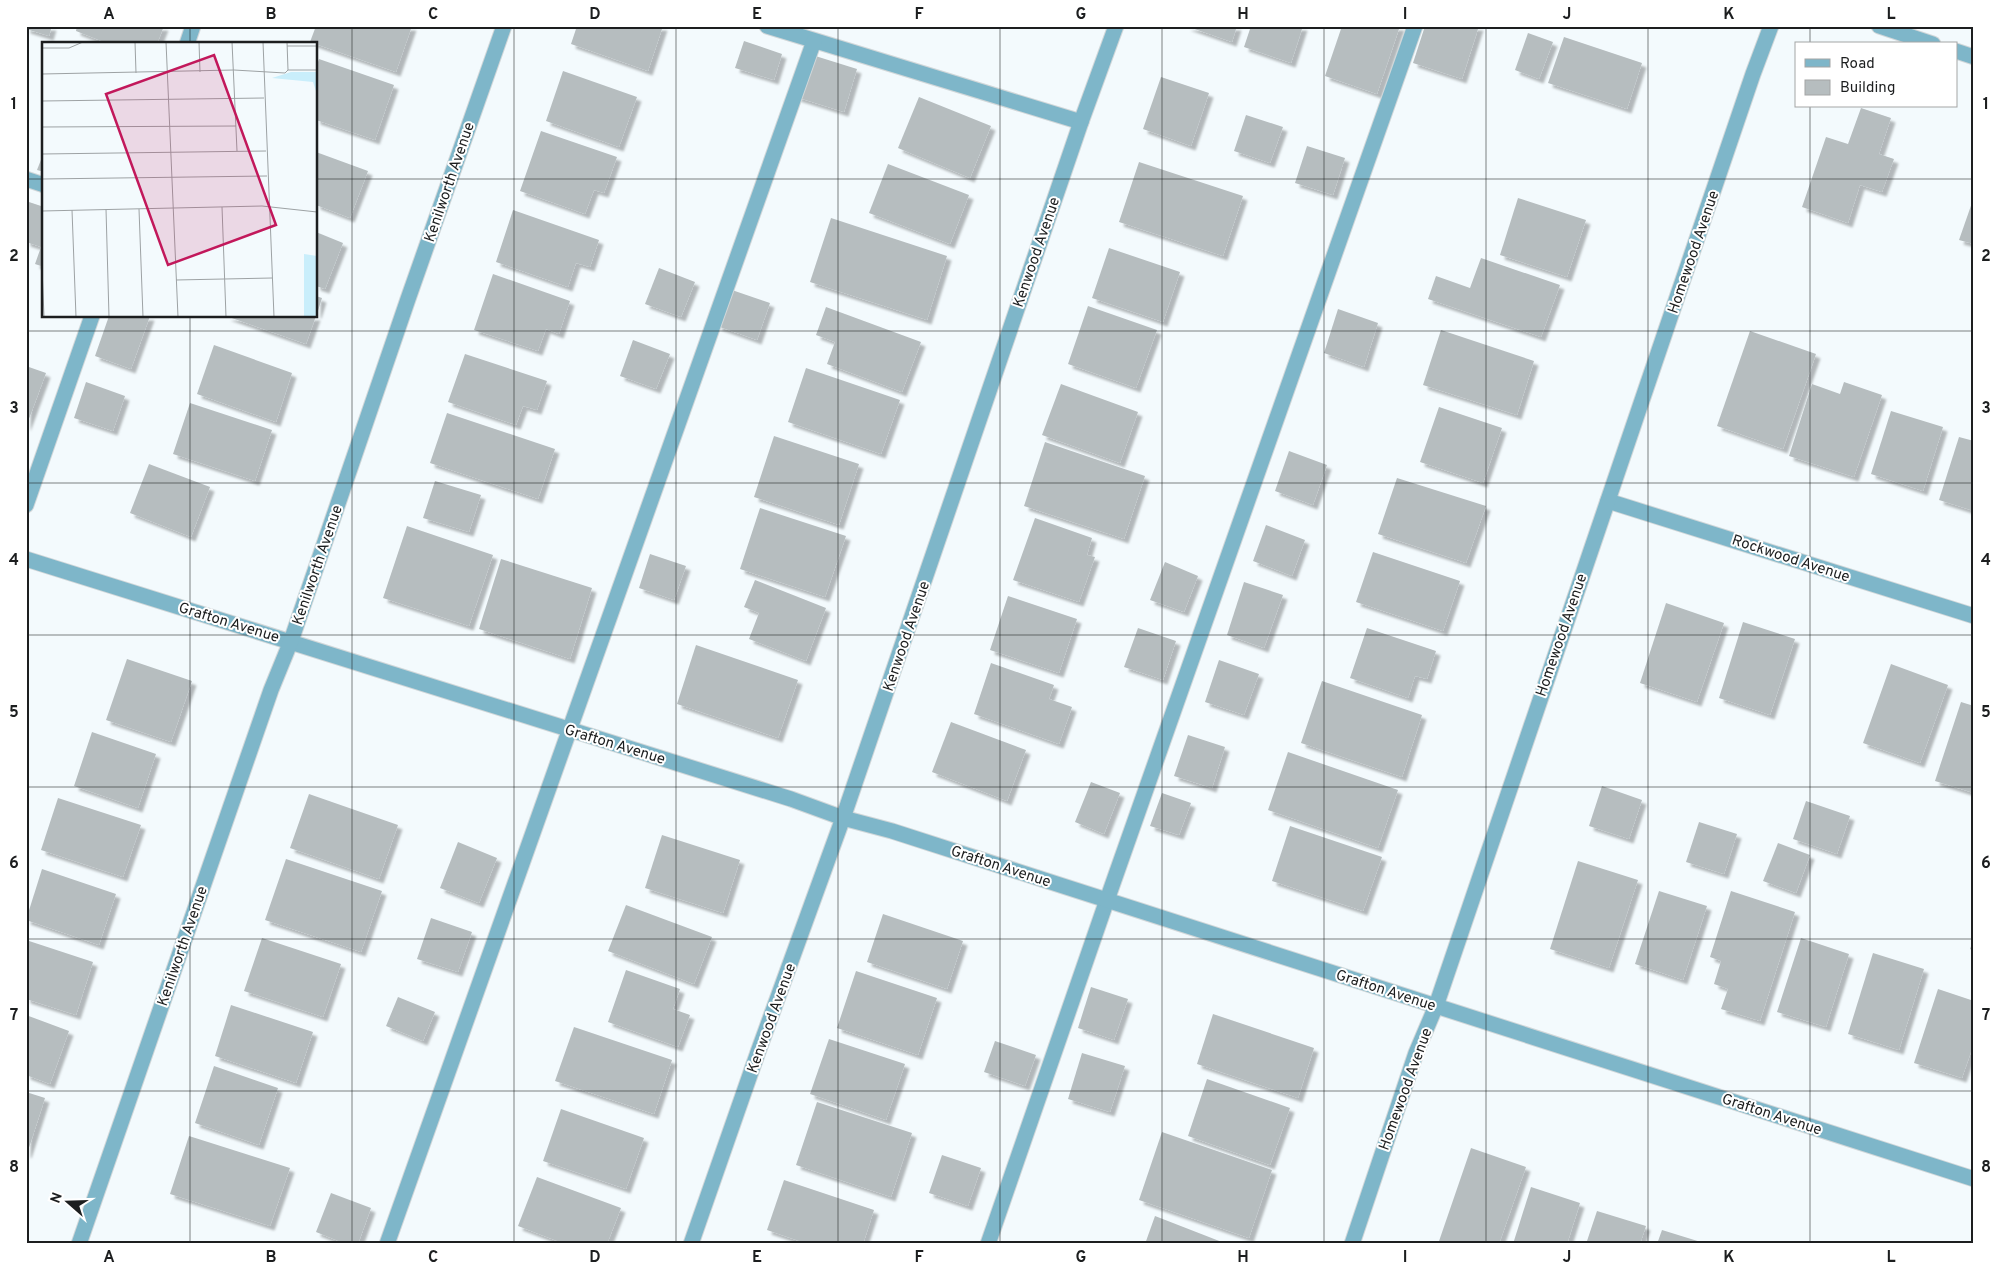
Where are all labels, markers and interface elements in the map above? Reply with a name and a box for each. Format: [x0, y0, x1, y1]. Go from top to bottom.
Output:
text: A [103, 5, 115, 25]
text: B [265, 5, 277, 25]
text: C [428, 5, 438, 25]
text: D [589, 5, 601, 25]
text: E [752, 5, 762, 25]
text: F [914, 5, 924, 25]
text: G [1076, 5, 1086, 25]
text: H [1237, 5, 1249, 25]
text: I [1403, 5, 1407, 25]
text: J [1563, 5, 1571, 25]
text: K [1723, 5, 1735, 25]
text: L [1886, 5, 1896, 25]
inset map [42, 42, 318, 318]
legend [1795, 42, 1958, 108]
text: Road [1840, 55, 1875, 74]
text: Building [1840, 79, 1895, 98]
text: 1 [11, 95, 17, 115]
text: 1 [1983, 95, 1989, 115]
street label: Kenilworth Avenue [421, 120, 480, 245]
street label: Homewood Avenue [1664, 188, 1724, 317]
street label: Kenwood Avenue [1010, 195, 1065, 310]
text: 2 [9, 247, 19, 267]
text: 2 [1981, 247, 1991, 267]
text: 3 [9, 399, 19, 419]
text: 3 [1981, 399, 1991, 419]
street label: Kenilworth Avenue [289, 503, 348, 628]
street label: Rockwood Avenue [1729, 531, 1852, 587]
text: 4 [9, 551, 19, 571]
text: 4 [1981, 551, 1991, 571]
street label: Homewood Avenue [1532, 571, 1592, 700]
street label: Kenwood Avenue [880, 579, 935, 694]
street label: Grafton Avenue [176, 599, 281, 648]
text: 5 [9, 703, 19, 723]
text: 5 [1981, 703, 1991, 723]
street label: Grafton Avenue [562, 721, 667, 770]
street label: Grafton Avenue [948, 842, 1053, 893]
text: 6 [9, 854, 19, 874]
text: 6 [1981, 854, 1991, 874]
street label: Kenilworth Avenue [154, 884, 213, 1009]
street label: Kenwood Avenue [744, 961, 801, 1076]
street label: Grafton Avenue [1333, 966, 1438, 1017]
text: 7 [10, 1006, 18, 1026]
text: 7 [1982, 1006, 1990, 1026]
street label: Homewood Avenue [1375, 1026, 1437, 1153]
street label: Grafton Avenue [1719, 1090, 1824, 1141]
text: 8 [9, 1158, 19, 1178]
text: 8 [1981, 1158, 1991, 1178]
north arrow [42, 1178, 92, 1228]
text: N [47, 1190, 67, 1206]
text: A [103, 1248, 115, 1268]
text: B [265, 1248, 277, 1268]
text: C [428, 1248, 438, 1268]
text: D [589, 1248, 601, 1268]
text: E [752, 1248, 762, 1268]
text: F [914, 1248, 924, 1268]
text: G [1076, 1248, 1086, 1268]
text: H [1237, 1248, 1249, 1268]
text: I [1403, 1248, 1407, 1268]
text: J [1563, 1248, 1571, 1268]
text: K [1723, 1248, 1735, 1268]
text: L [1886, 1248, 1896, 1268]

